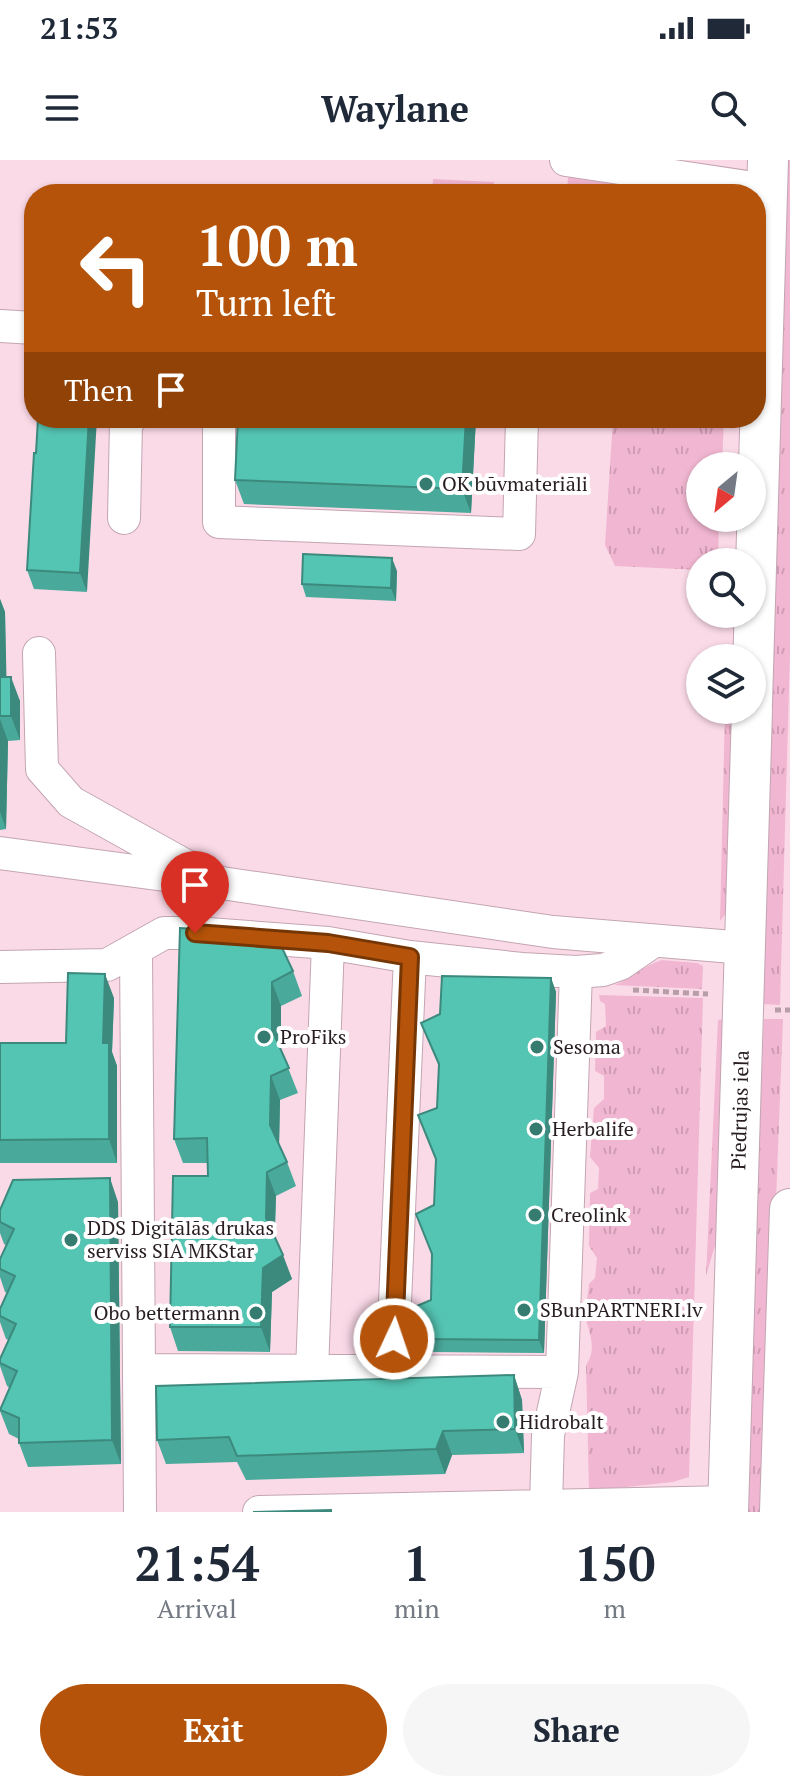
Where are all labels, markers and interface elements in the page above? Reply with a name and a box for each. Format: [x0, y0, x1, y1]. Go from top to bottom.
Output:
text: 21:53 [40, 8, 118, 48]
text: Waylane [321, 85, 469, 132]
icon: menu [40, 86, 84, 130]
icon: search [706, 86, 750, 130]
text: 100 m [196, 208, 358, 282]
icon: left [64, 216, 168, 320]
text: Turn left [196, 279, 336, 326]
icon: arrive [149, 368, 193, 412]
text: Then [64, 370, 133, 410]
north arrow [686, 452, 766, 532]
map controls [686, 452, 766, 724]
place label: OK būvmateriāli [442, 470, 588, 497]
marker: OK būvmateriāli [417, 475, 435, 493]
button: search [686, 548, 766, 628]
button: layers [686, 644, 766, 724]
pin [161, 851, 229, 933]
icon: arrive [173, 863, 217, 907]
place label: ProFiks [280, 1023, 347, 1050]
marker: ProFiks [255, 1028, 273, 1046]
place label: Sesoma [553, 1033, 621, 1060]
marker: Sesoma [528, 1038, 546, 1056]
street label: Piedrujas iela [724, 1050, 755, 1171]
place label: Herbalife [552, 1115, 634, 1142]
marker: Herbalife [527, 1120, 545, 1138]
place label: Creolink [551, 1201, 628, 1228]
marker: Creolink [526, 1206, 544, 1224]
place label: DDS Digitālās drukas serviss SIA MKStar [87, 1214, 274, 1264]
marker: DDS Digitālās drukas serviss SIA MKStar [62, 1231, 80, 1249]
place label: SBunPARTNERI.lv [540, 1296, 703, 1323]
position arrow [352, 1297, 436, 1381]
place label: Obo bettermann [94, 1299, 240, 1326]
marker: SBunPARTNERI.lv [515, 1301, 533, 1319]
marker: Obo bettermann [247, 1304, 265, 1322]
place label: Hidrobalt [519, 1408, 604, 1435]
marker: Hidrobalt [494, 1413, 512, 1431]
text: 21:54 [134, 1531, 259, 1595]
text: 1 [403, 1531, 430, 1595]
text: 150 [574, 1531, 656, 1595]
text: Arrival [157, 1591, 237, 1625]
text: min [394, 1591, 440, 1625]
text: m [604, 1591, 626, 1625]
button: Exit [40, 1684, 387, 1776]
button: Share [403, 1684, 750, 1776]

